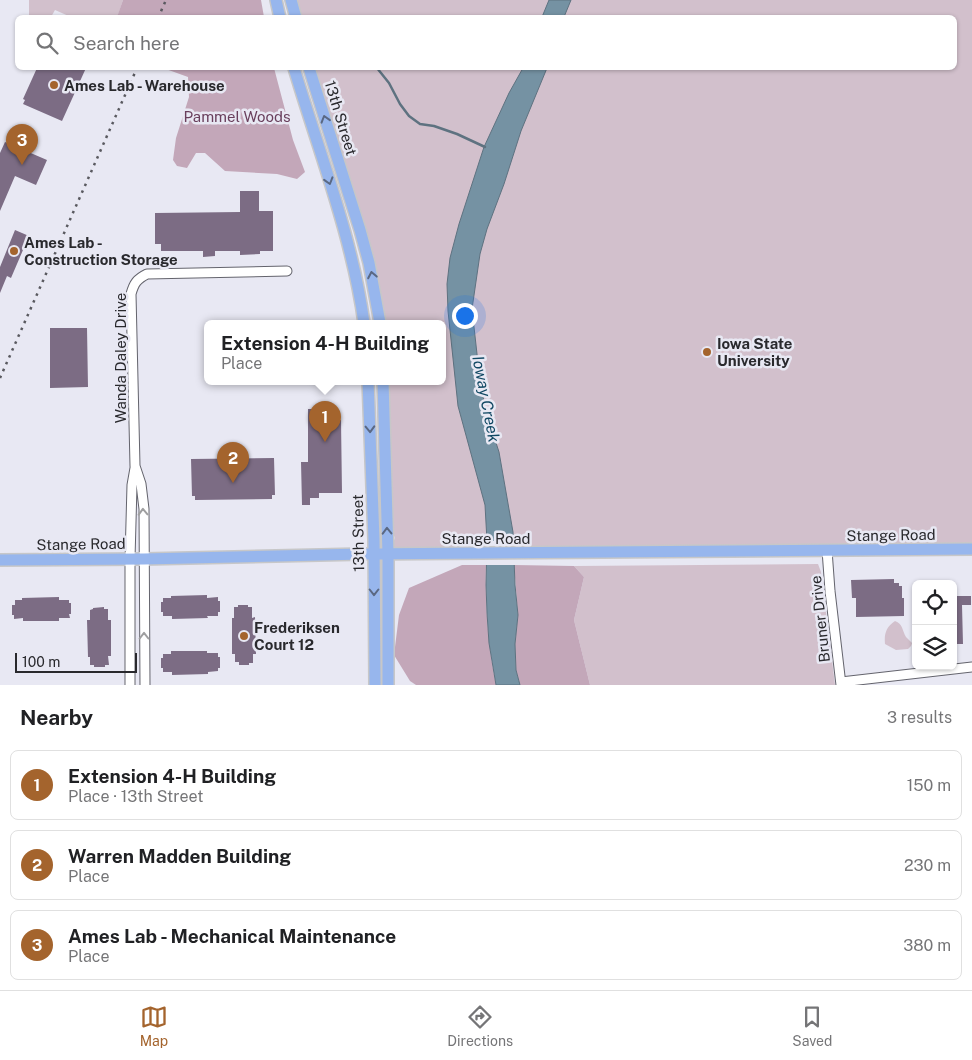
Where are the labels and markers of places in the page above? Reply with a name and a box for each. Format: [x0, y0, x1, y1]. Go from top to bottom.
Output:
place label: Ames Lab - Warehouse [64, 77, 225, 94]
marker: Ames Lab - Warehouse [48, 79, 60, 91]
pin: 3 [6, 124, 38, 165]
place label: Ames Lab - Construction Storage [24, 234, 178, 268]
marker: Ames Lab - Construction Storage [8, 245, 20, 257]
place label: Iowa State University [717, 335, 793, 369]
marker: Iowa State University [701, 346, 713, 358]
pin: 1 [309, 401, 341, 442]
pin: 2 [217, 442, 249, 483]
place label: Frederiksen Court 12 [254, 619, 340, 653]
marker: Frederiksen Court 12 [238, 630, 250, 642]

